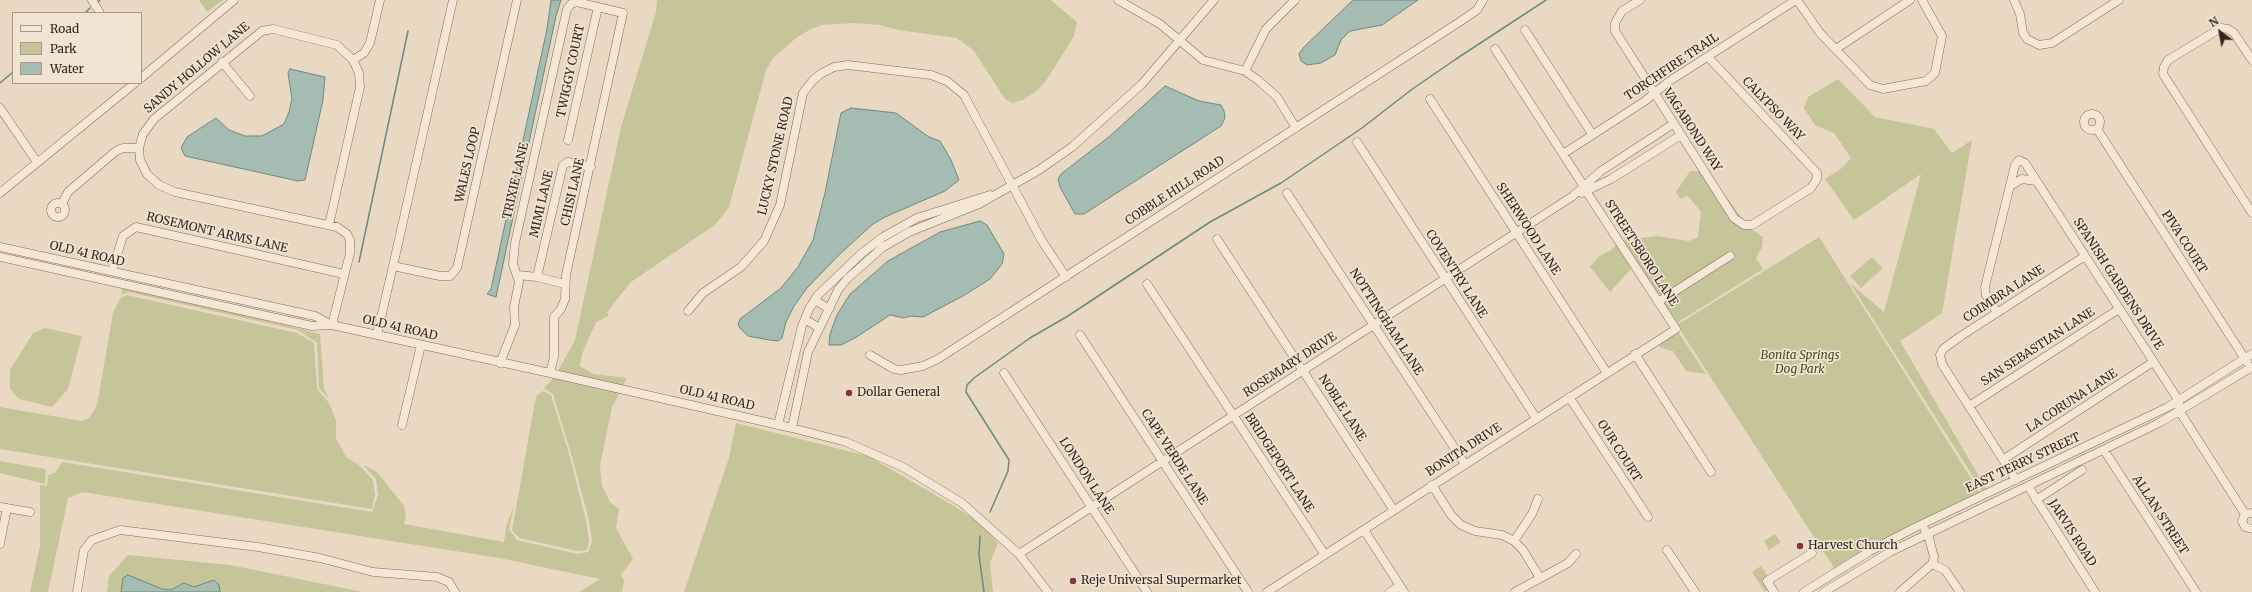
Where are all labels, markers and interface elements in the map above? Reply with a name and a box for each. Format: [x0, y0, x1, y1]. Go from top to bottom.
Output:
legend [12, 12, 142, 84]
north arrow [2200, 12, 2240, 52]
text: N [2206, 14, 2221, 30]
street label: SANDY HOLLOW LANE [141, 20, 253, 116]
text: Road [50, 21, 79, 36]
street label: TWIGGY COURT [554, 23, 588, 119]
street label: TORCHFIRE TRAIL [1622, 30, 1722, 104]
text: Park [50, 41, 77, 56]
text: Water [50, 61, 84, 76]
street label: CALYPSO WAY [1739, 74, 1807, 144]
street label: VAGABOND WAY [1660, 86, 1724, 174]
street label: LUCKY STONE ROAD [755, 95, 797, 217]
street label: WALES LOOP [452, 126, 484, 204]
street label: TRIXIE LANE [500, 141, 532, 221]
street label: COBBLE HILL ROAD [1123, 154, 1227, 228]
street label: CHISI LANE [558, 157, 588, 227]
street label: MIMI LANE [527, 169, 557, 239]
street label: SHERWOOD LANE [1493, 180, 1563, 278]
street label: STREETSBORO LANE [1601, 197, 1681, 309]
street label: PIVA COURT [2158, 208, 2210, 276]
street label: ROSEMONT ARMS LANE [145, 210, 289, 256]
street label: SPANISH GARDENS DRIVE [2070, 216, 2166, 352]
street label: COVENTRY LANE [1422, 227, 1490, 321]
street label: OLD 41 ROAD [48, 238, 126, 270]
street label: COIMBRA LANE [1961, 262, 2047, 326]
street label: NOTTINGHAM LANE [1346, 266, 1426, 378]
street label: SAN SEBASTIAN LANE [1979, 305, 2097, 389]
street label: OLD 41 ROAD [361, 312, 439, 344]
street label: ROSEMARY DRIVE [1241, 329, 1339, 401]
park label: Bonita Springs Dog Park [1761, 349, 1839, 377]
street label: LA CORUNA LANE [2024, 366, 2120, 436]
street label: NOBLE LANE [1315, 372, 1369, 444]
street label: OLD 41 ROAD [678, 382, 756, 414]
place label: Dollar General [857, 386, 940, 400]
marker: Dollar General [844, 388, 854, 398]
street label: CAPE VERDE LANE [1138, 407, 1210, 507]
street label: BRIDGEPORT LANE [1242, 411, 1316, 515]
street label: OUR COURT [1594, 418, 1644, 484]
street label: BONITA DRIVE [1424, 420, 1504, 480]
street label: EAST TERRY STREET [1963, 430, 2083, 496]
street label: LONDON LANE [1056, 435, 1116, 517]
street label: ALLAN STREET [2129, 473, 2191, 557]
street label: JARVIS ROAD [2045, 497, 2099, 569]
place label: Harvest Church [1808, 539, 1898, 553]
marker: Harvest Church [1795, 541, 1805, 551]
place label: Reje Universal Supermarket [1081, 574, 1241, 588]
marker: Reje Universal Supermarket [1068, 576, 1078, 586]

